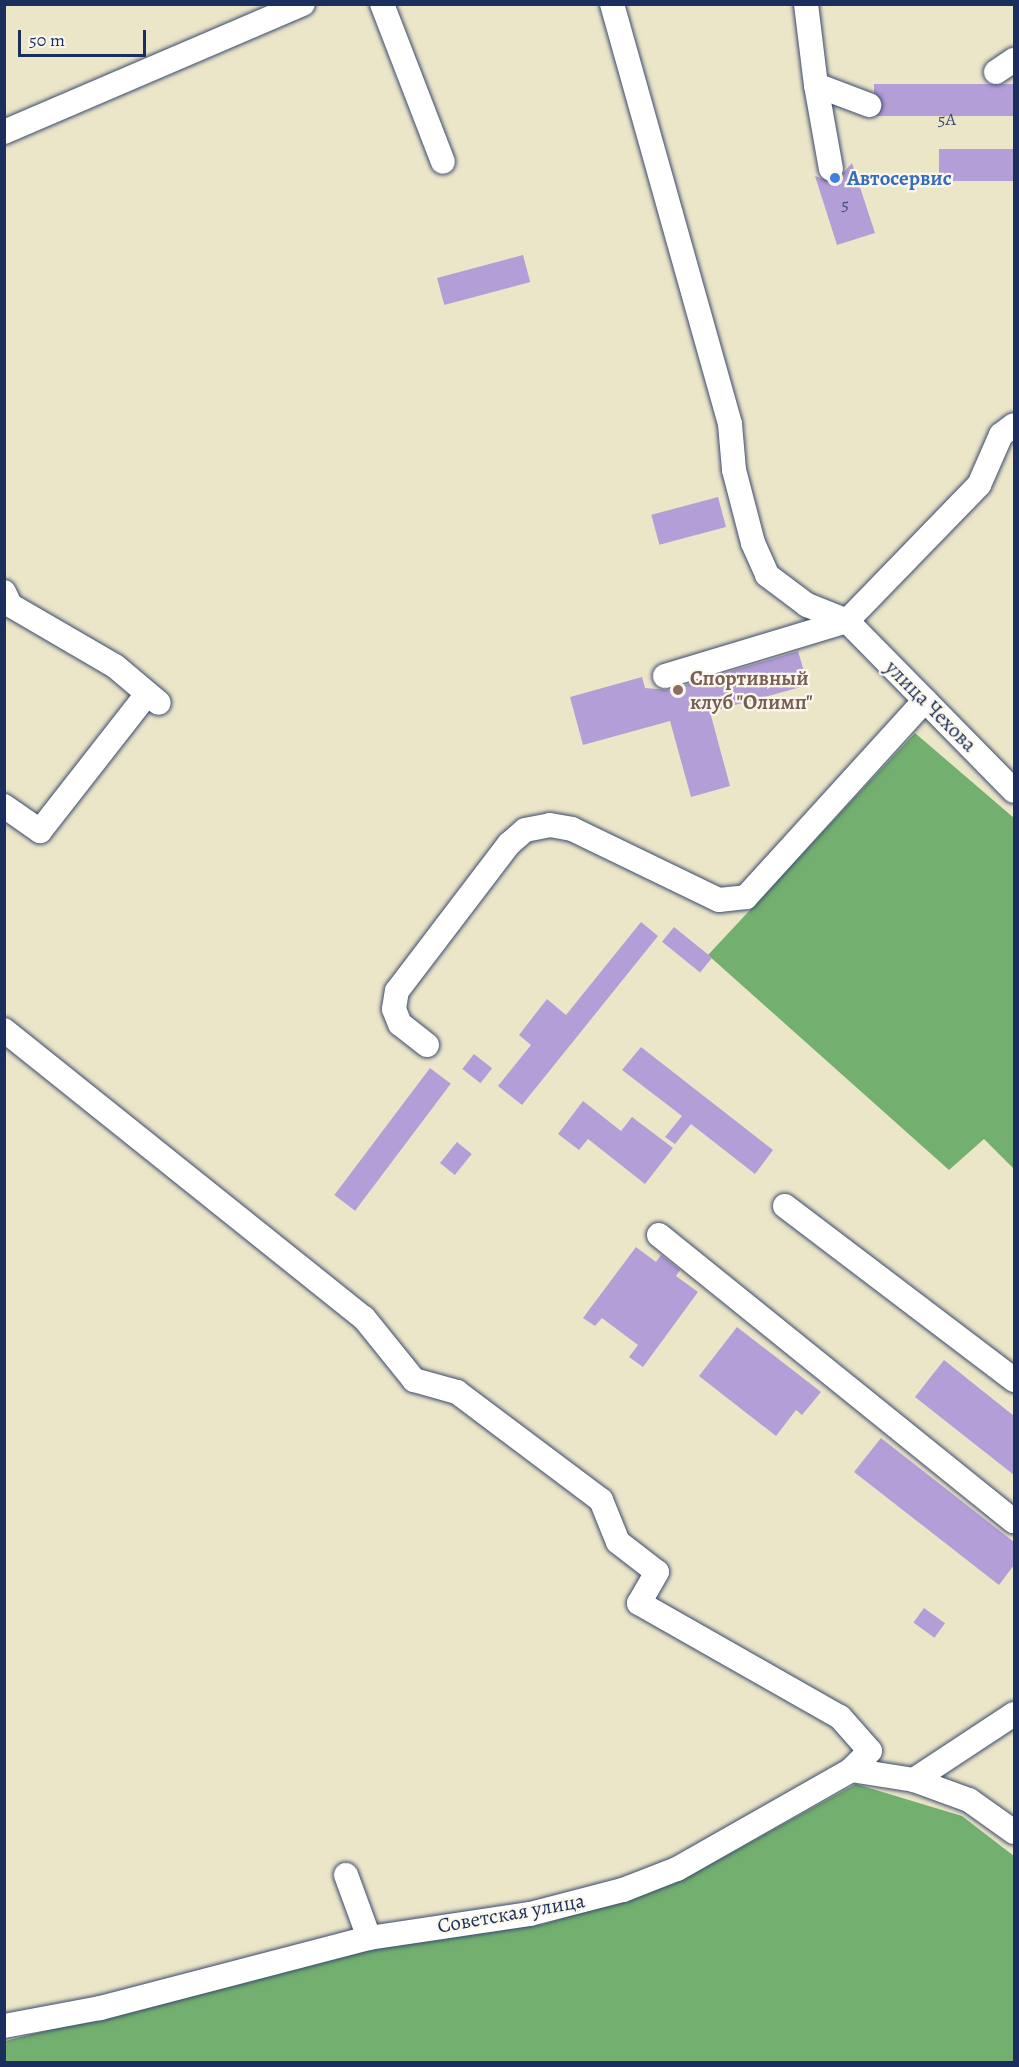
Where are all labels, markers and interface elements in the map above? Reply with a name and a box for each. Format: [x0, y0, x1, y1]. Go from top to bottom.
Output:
scale bar [21, 18, 148, 56]
text: 50 m [29, 28, 65, 52]
house number: 5А [938, 108, 956, 130]
place label: Автосервис [847, 165, 952, 191]
marker: Автосервис [828, 171, 842, 185]
house number: 5 [841, 193, 849, 215]
street label: улица Чехова [880, 655, 982, 757]
place label: Спортивный клуб "Олимп" [690, 665, 813, 715]
marker: Спортивный клуб "Олимп" [671, 683, 685, 697]
street label: Советская улица [435, 1888, 587, 1938]

